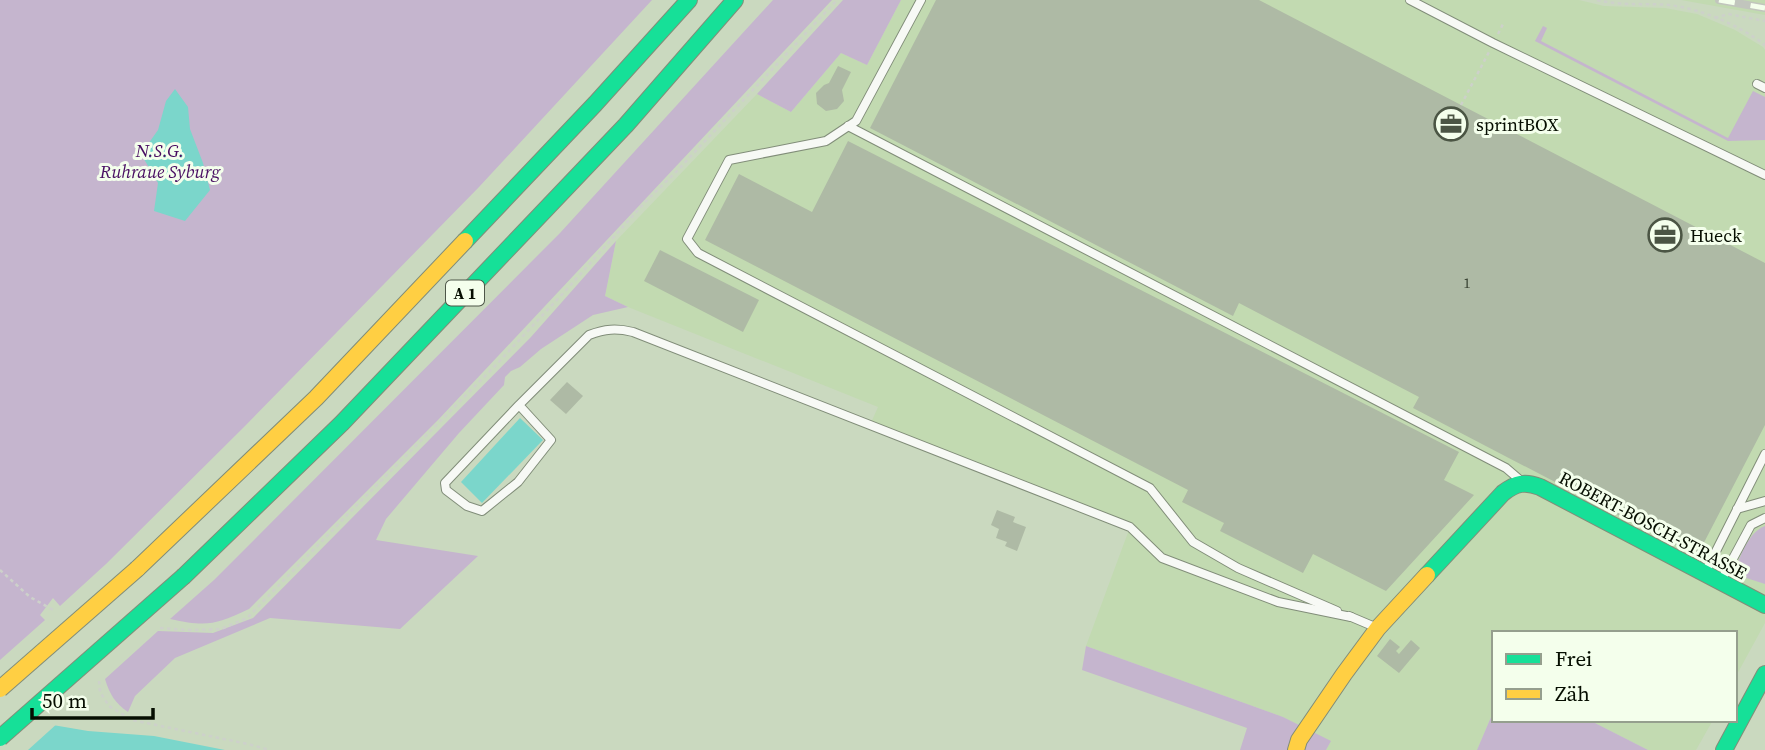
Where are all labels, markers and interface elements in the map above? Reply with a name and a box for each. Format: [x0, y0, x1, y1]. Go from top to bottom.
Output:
office icon: sprintBOX [1432, 105, 1470, 143]
place label: sprintBOX [1476, 112, 1559, 137]
park label: N.S.G. Ruhraue Syburg [99, 138, 221, 184]
office icon: Hueck [1646, 216, 1684, 254]
place label: Hueck [1690, 223, 1742, 248]
house number: 1 [1464, 273, 1471, 293]
road number: A 1 [446, 280, 484, 306]
street label: ROBERT-BOSCH-STRASSE [1555, 465, 1751, 585]
legend [1492, 631, 1737, 722]
text: Frei [1555, 644, 1592, 673]
scale bar [32, 676, 152, 720]
text: Zäh [1555, 679, 1590, 708]
text: 50 m [42, 686, 87, 715]

